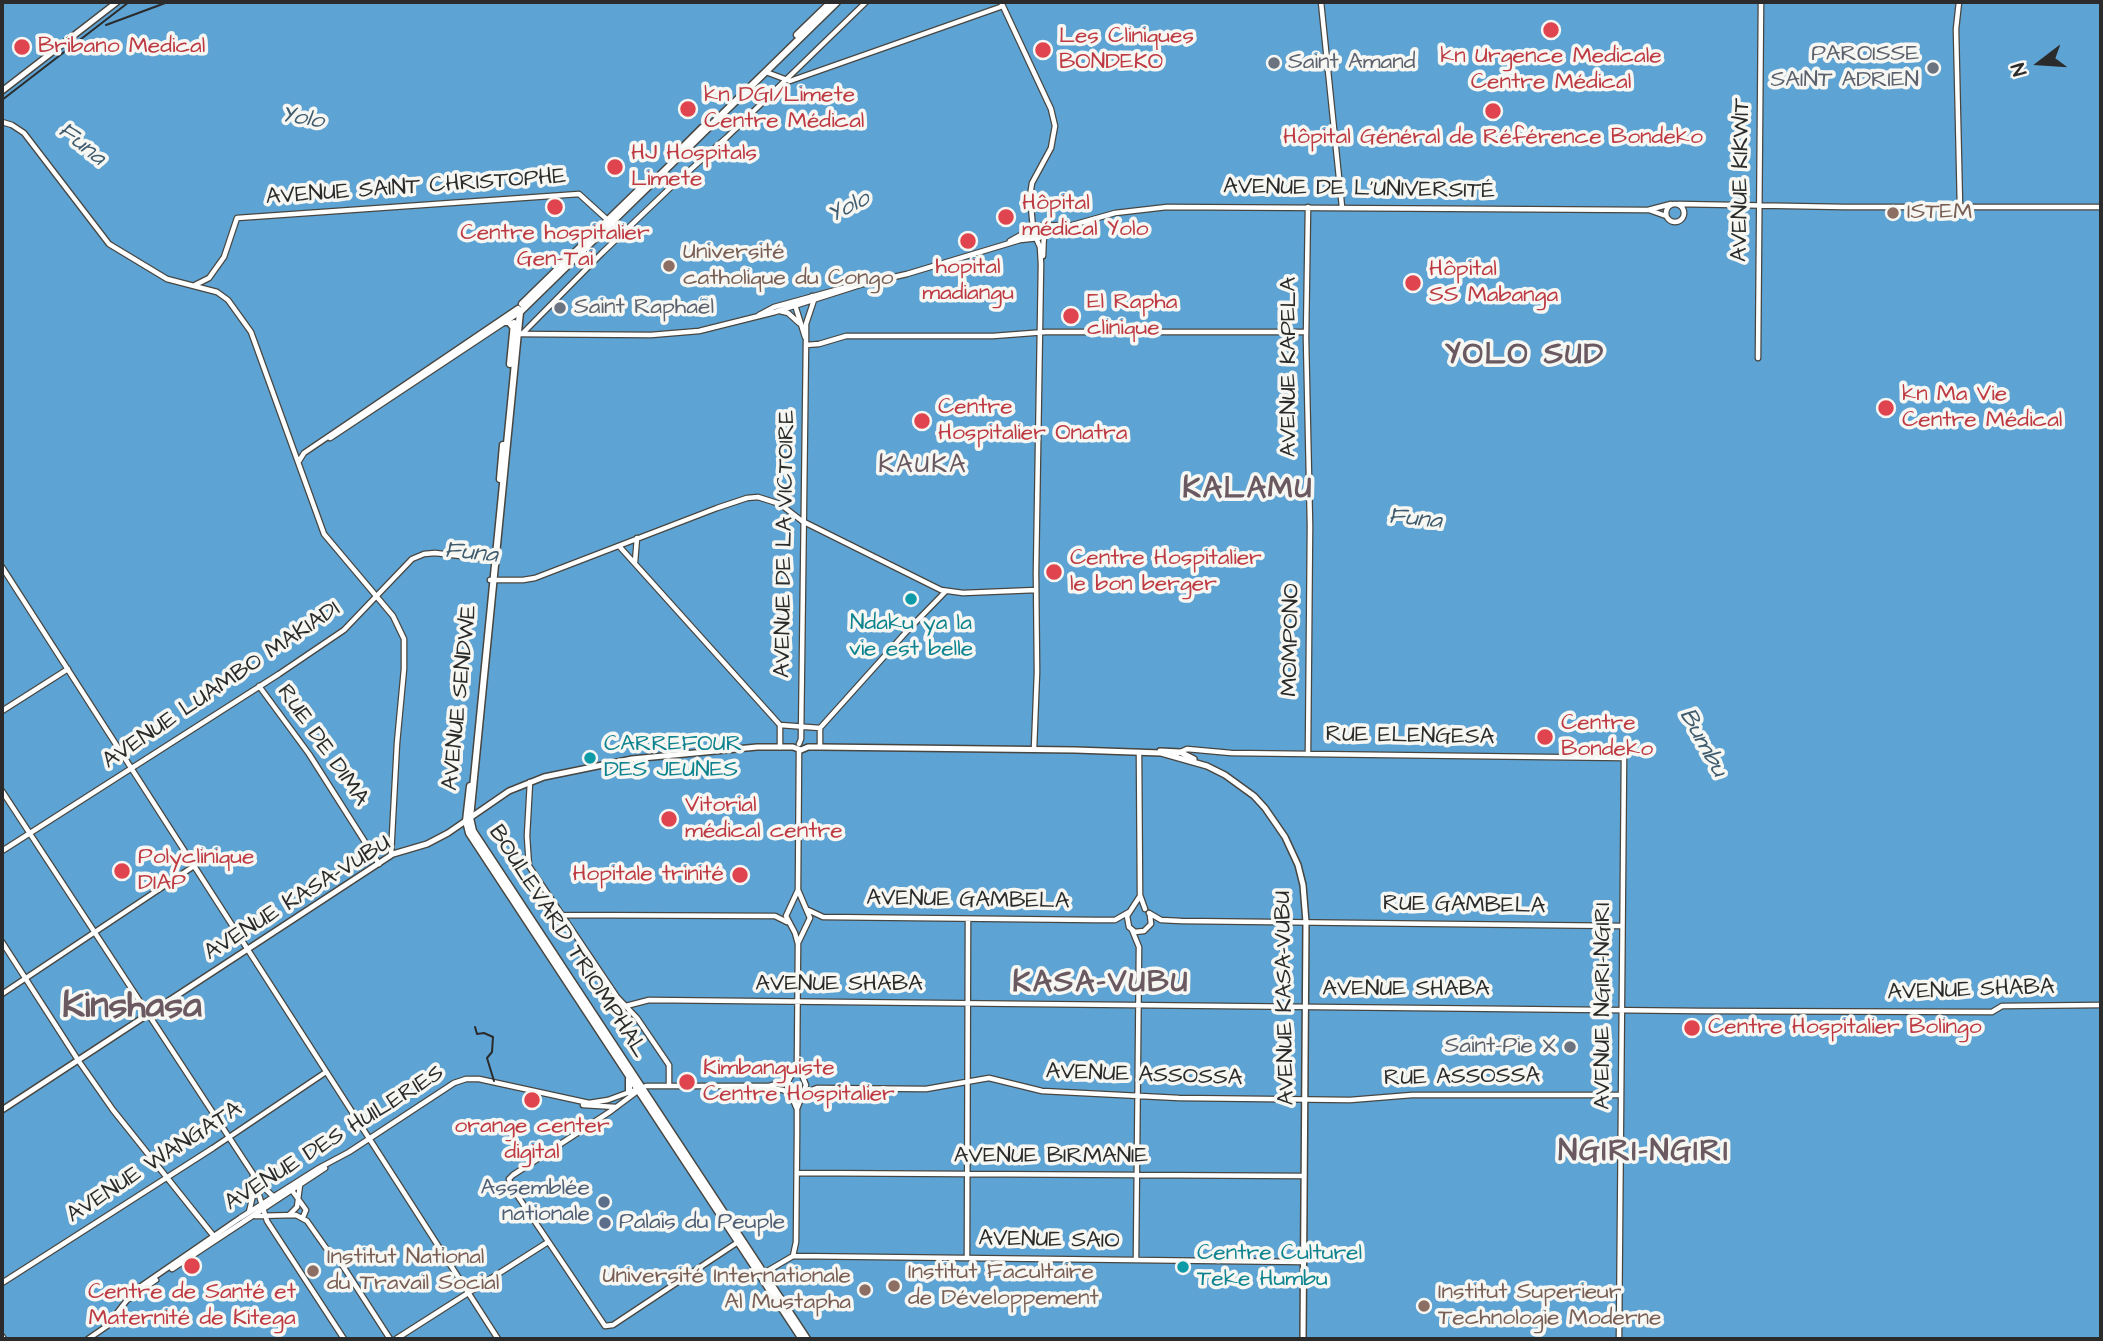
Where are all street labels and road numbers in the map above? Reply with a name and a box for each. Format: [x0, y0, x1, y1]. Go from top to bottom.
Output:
street label: AVENUE KIKWIT [1727, 98, 1757, 262]
street label: AVENUE SAINT CHRISTOPHE [265, 164, 567, 212]
street label: AVENUE DE L’UNIVERSITÉ [1223, 174, 1495, 206]
street label: AVENUE KAPELA [1276, 277, 1304, 457]
street label: AVENUE DE LA VICTOIRE [770, 410, 802, 678]
street label: MOMPONO [1277, 583, 1307, 697]
street label: AVENUE LUAMBO MAKIADI [98, 596, 346, 776]
street label: AVENUE SENDWE [438, 604, 484, 792]
street label: RUE DE DIMA [270, 680, 374, 812]
street label: RUE ELENGESA [1325, 722, 1495, 752]
street label: BOULEVARD TRIOMPHAL [481, 821, 653, 1063]
street label: AVENUE KASA-VUBU [200, 830, 396, 968]
street label: AVENUE GAMBELA [866, 885, 1070, 917]
street label: AVENUE KASA-VUBU [1270, 890, 1302, 1106]
street label: RUE GAMBELA [1383, 891, 1545, 921]
street label: AVENUE NGIRI-NGIRI [1590, 902, 1618, 1110]
street label: AVENUE SHABA [755, 971, 923, 999]
street label: AVENUE SHABA [1887, 974, 2055, 1008]
street label: AVENUE SHABA [1322, 976, 1490, 1004]
street label: AVENUE ASSOSSA [1045, 1059, 1243, 1093]
street label: AVENUE DES HUILERIES [220, 1060, 450, 1218]
street label: RUE ASSOSSA [1384, 1063, 1540, 1093]
street label: AVENUE WANGATA [62, 1096, 248, 1230]
street label: AVENUE BIRMANIE [954, 1143, 1148, 1171]
street label: AVENUE SAIO [978, 1226, 1120, 1256]

